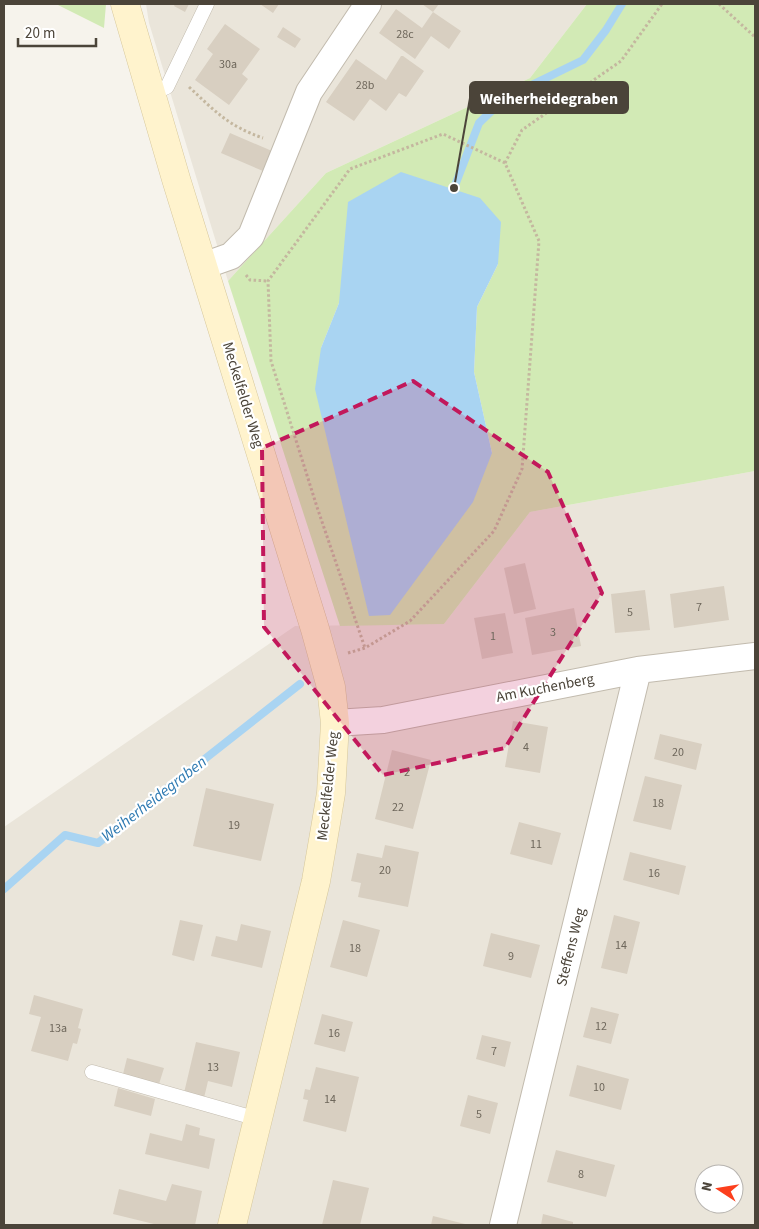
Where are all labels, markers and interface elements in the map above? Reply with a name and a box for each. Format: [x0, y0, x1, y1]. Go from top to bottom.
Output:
scale bar [18, 15, 95, 47]
text: 20 m [25, 23, 55, 44]
house number: 28c [396, 26, 414, 43]
house number: 30a [219, 56, 237, 73]
house number: 28b [356, 77, 375, 94]
callout: Weiherheidegraben [470, 82, 628, 113]
text: Weiherheidegraben [480, 88, 618, 110]
street label: Meckelfelder Weg [217, 339, 269, 451]
house number: 7 [696, 599, 702, 616]
house number: 5 [627, 604, 633, 621]
house number: 3 [550, 624, 556, 641]
house number: 1 [490, 628, 496, 645]
street label: Am Kuchenberg [494, 668, 596, 708]
street label: Meckelfelder Weg [312, 730, 344, 842]
house number: 4 [523, 739, 529, 756]
house number: 20 [672, 744, 684, 761]
water label: Weiherheidegraben [97, 751, 211, 847]
house number: 2 [404, 764, 410, 781]
house number: 18 [652, 795, 664, 812]
house number: 22 [392, 799, 404, 816]
house number: 19 [228, 817, 240, 834]
house number: 11 [530, 836, 542, 853]
house number: 20 [379, 862, 391, 879]
house number: 16 [648, 865, 660, 882]
street label: Steffens Weg [551, 905, 591, 988]
house number: 14 [615, 937, 627, 954]
house number: 18 [349, 940, 361, 957]
house number: 9 [508, 948, 514, 965]
house number: 12 [595, 1018, 607, 1035]
house number: 13a [49, 1020, 67, 1037]
house number: 16 [328, 1025, 340, 1042]
house number: 7 [491, 1043, 497, 1060]
house number: 13 [207, 1059, 219, 1076]
house number: 10 [593, 1079, 605, 1096]
house number: 14 [324, 1091, 336, 1108]
house number: 5 [476, 1106, 482, 1123]
north arrow [694, 1164, 744, 1214]
house number: 8 [578, 1166, 584, 1183]
text: N [697, 1180, 718, 1193]

